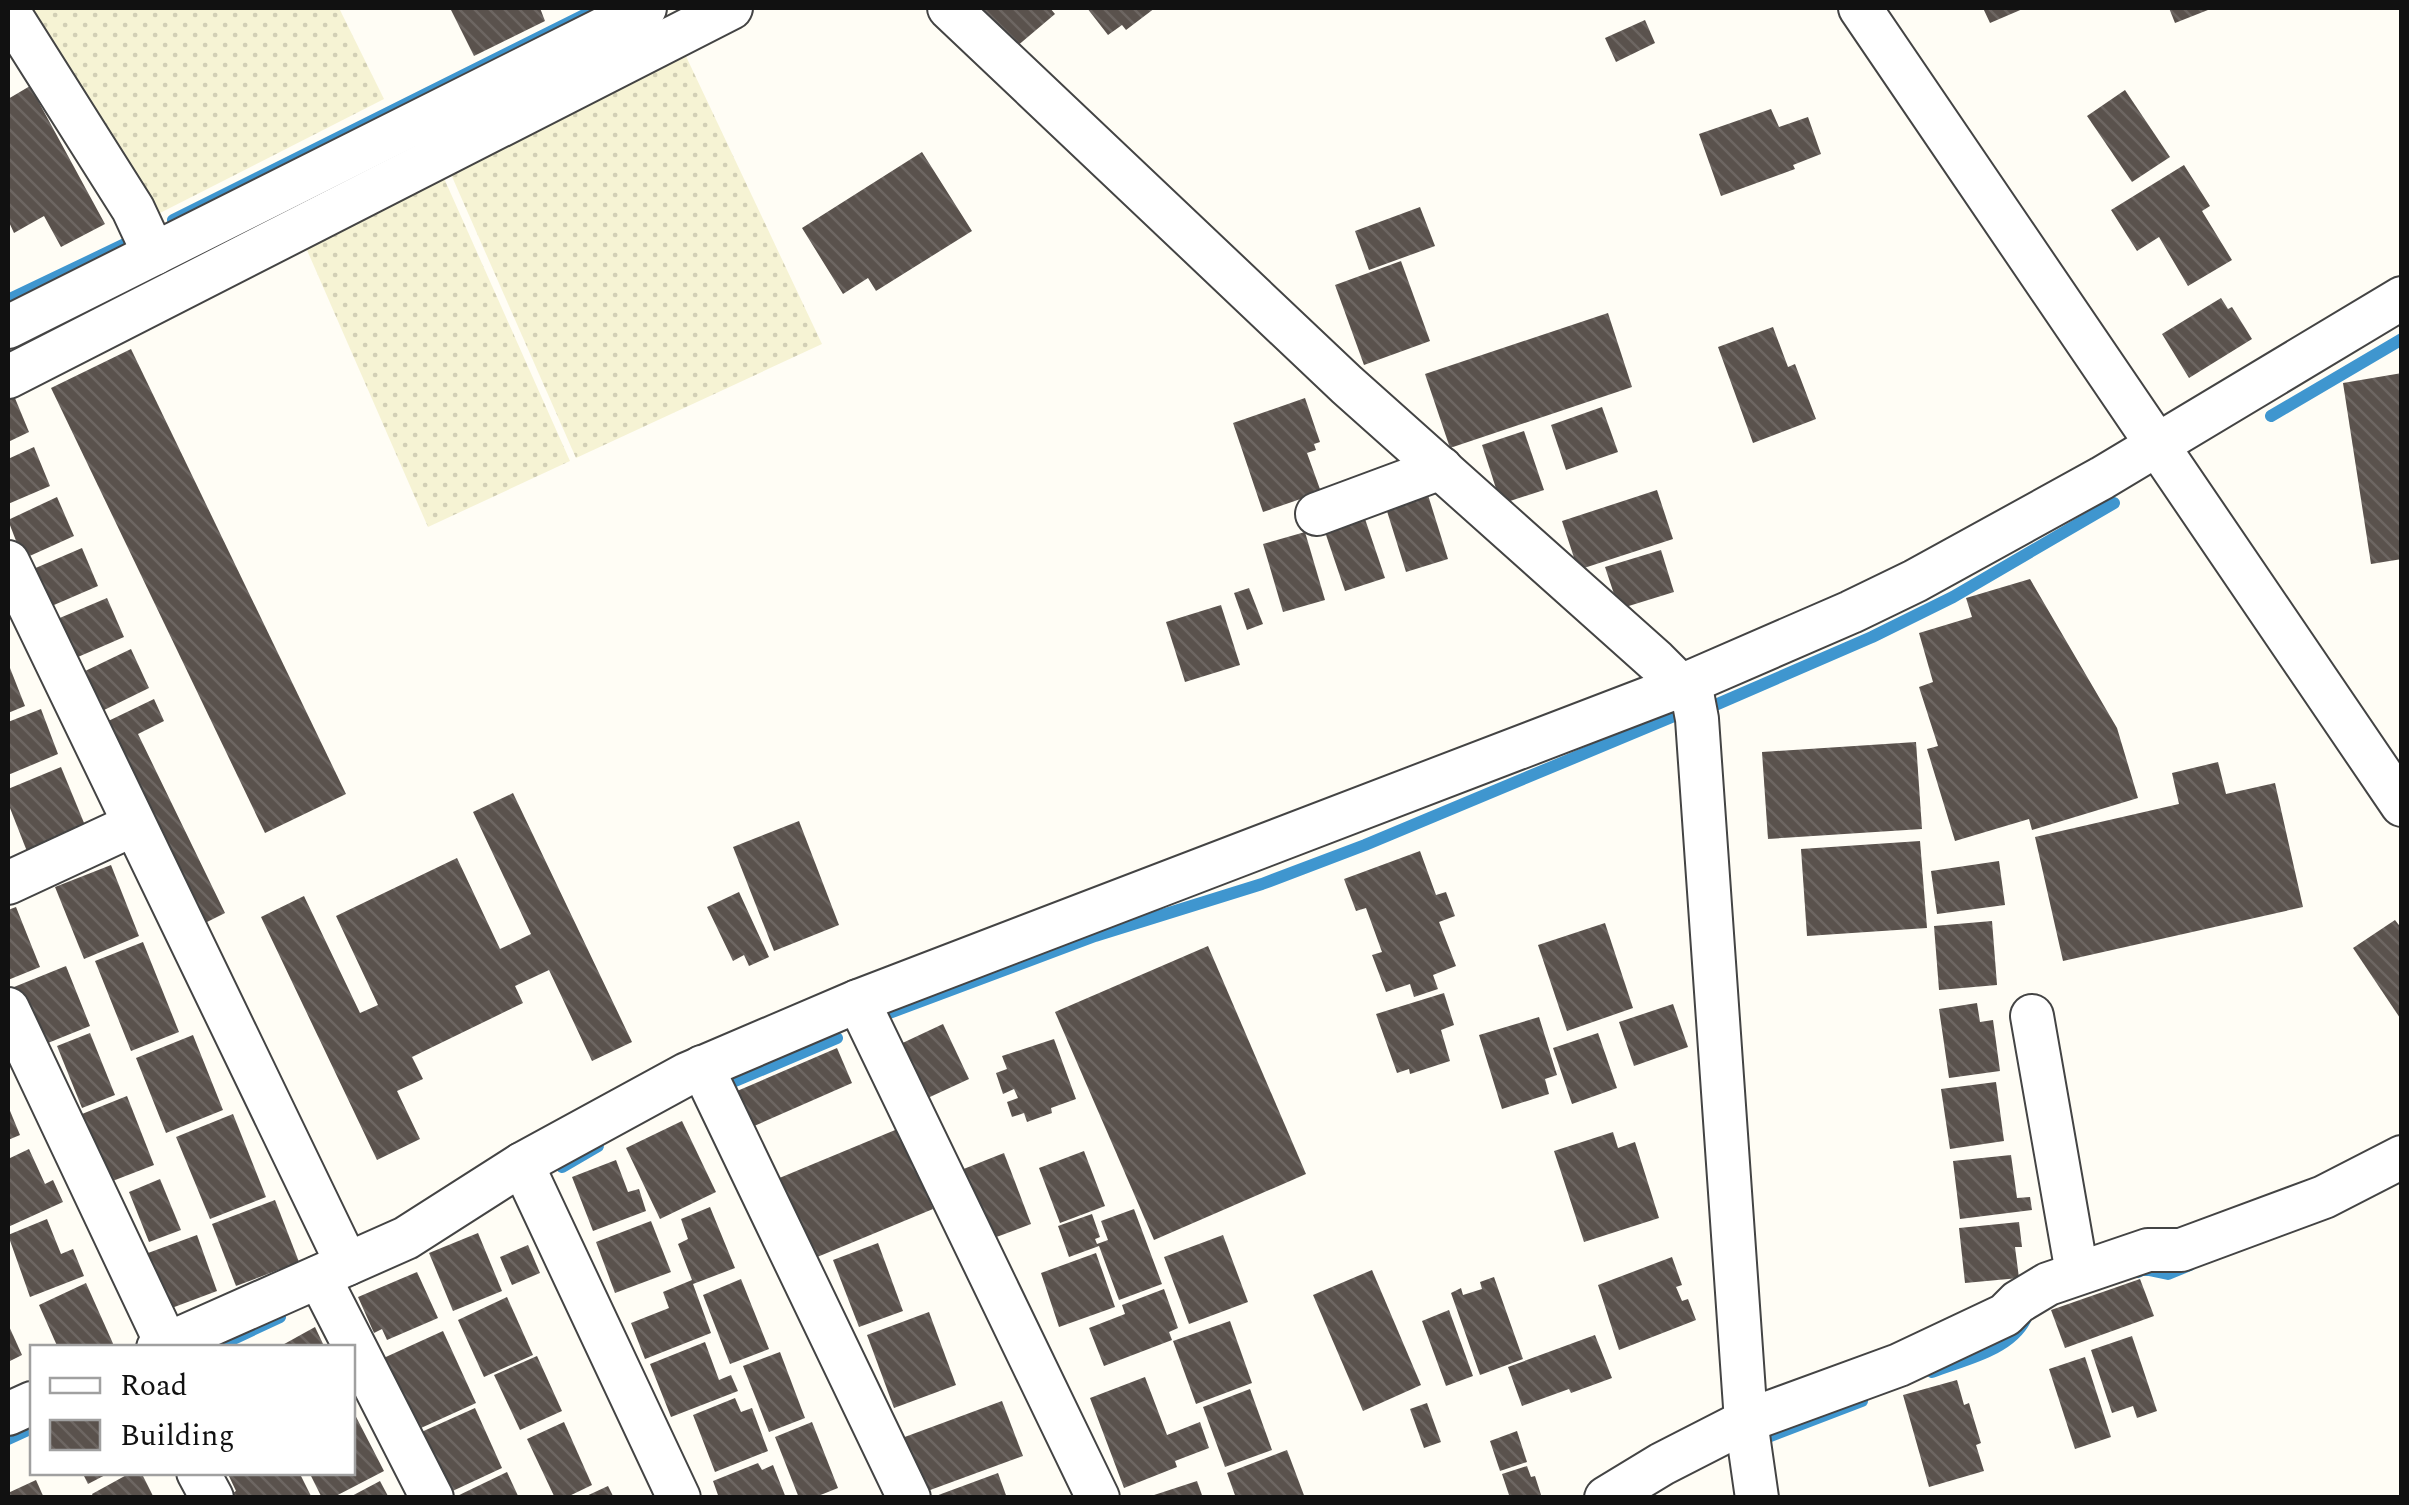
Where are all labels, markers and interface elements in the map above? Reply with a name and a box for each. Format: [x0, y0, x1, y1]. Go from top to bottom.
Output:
legend [30, 1345, 355, 1475]
text: Road [120, 1363, 188, 1409]
text: Building [120, 1413, 235, 1459]

